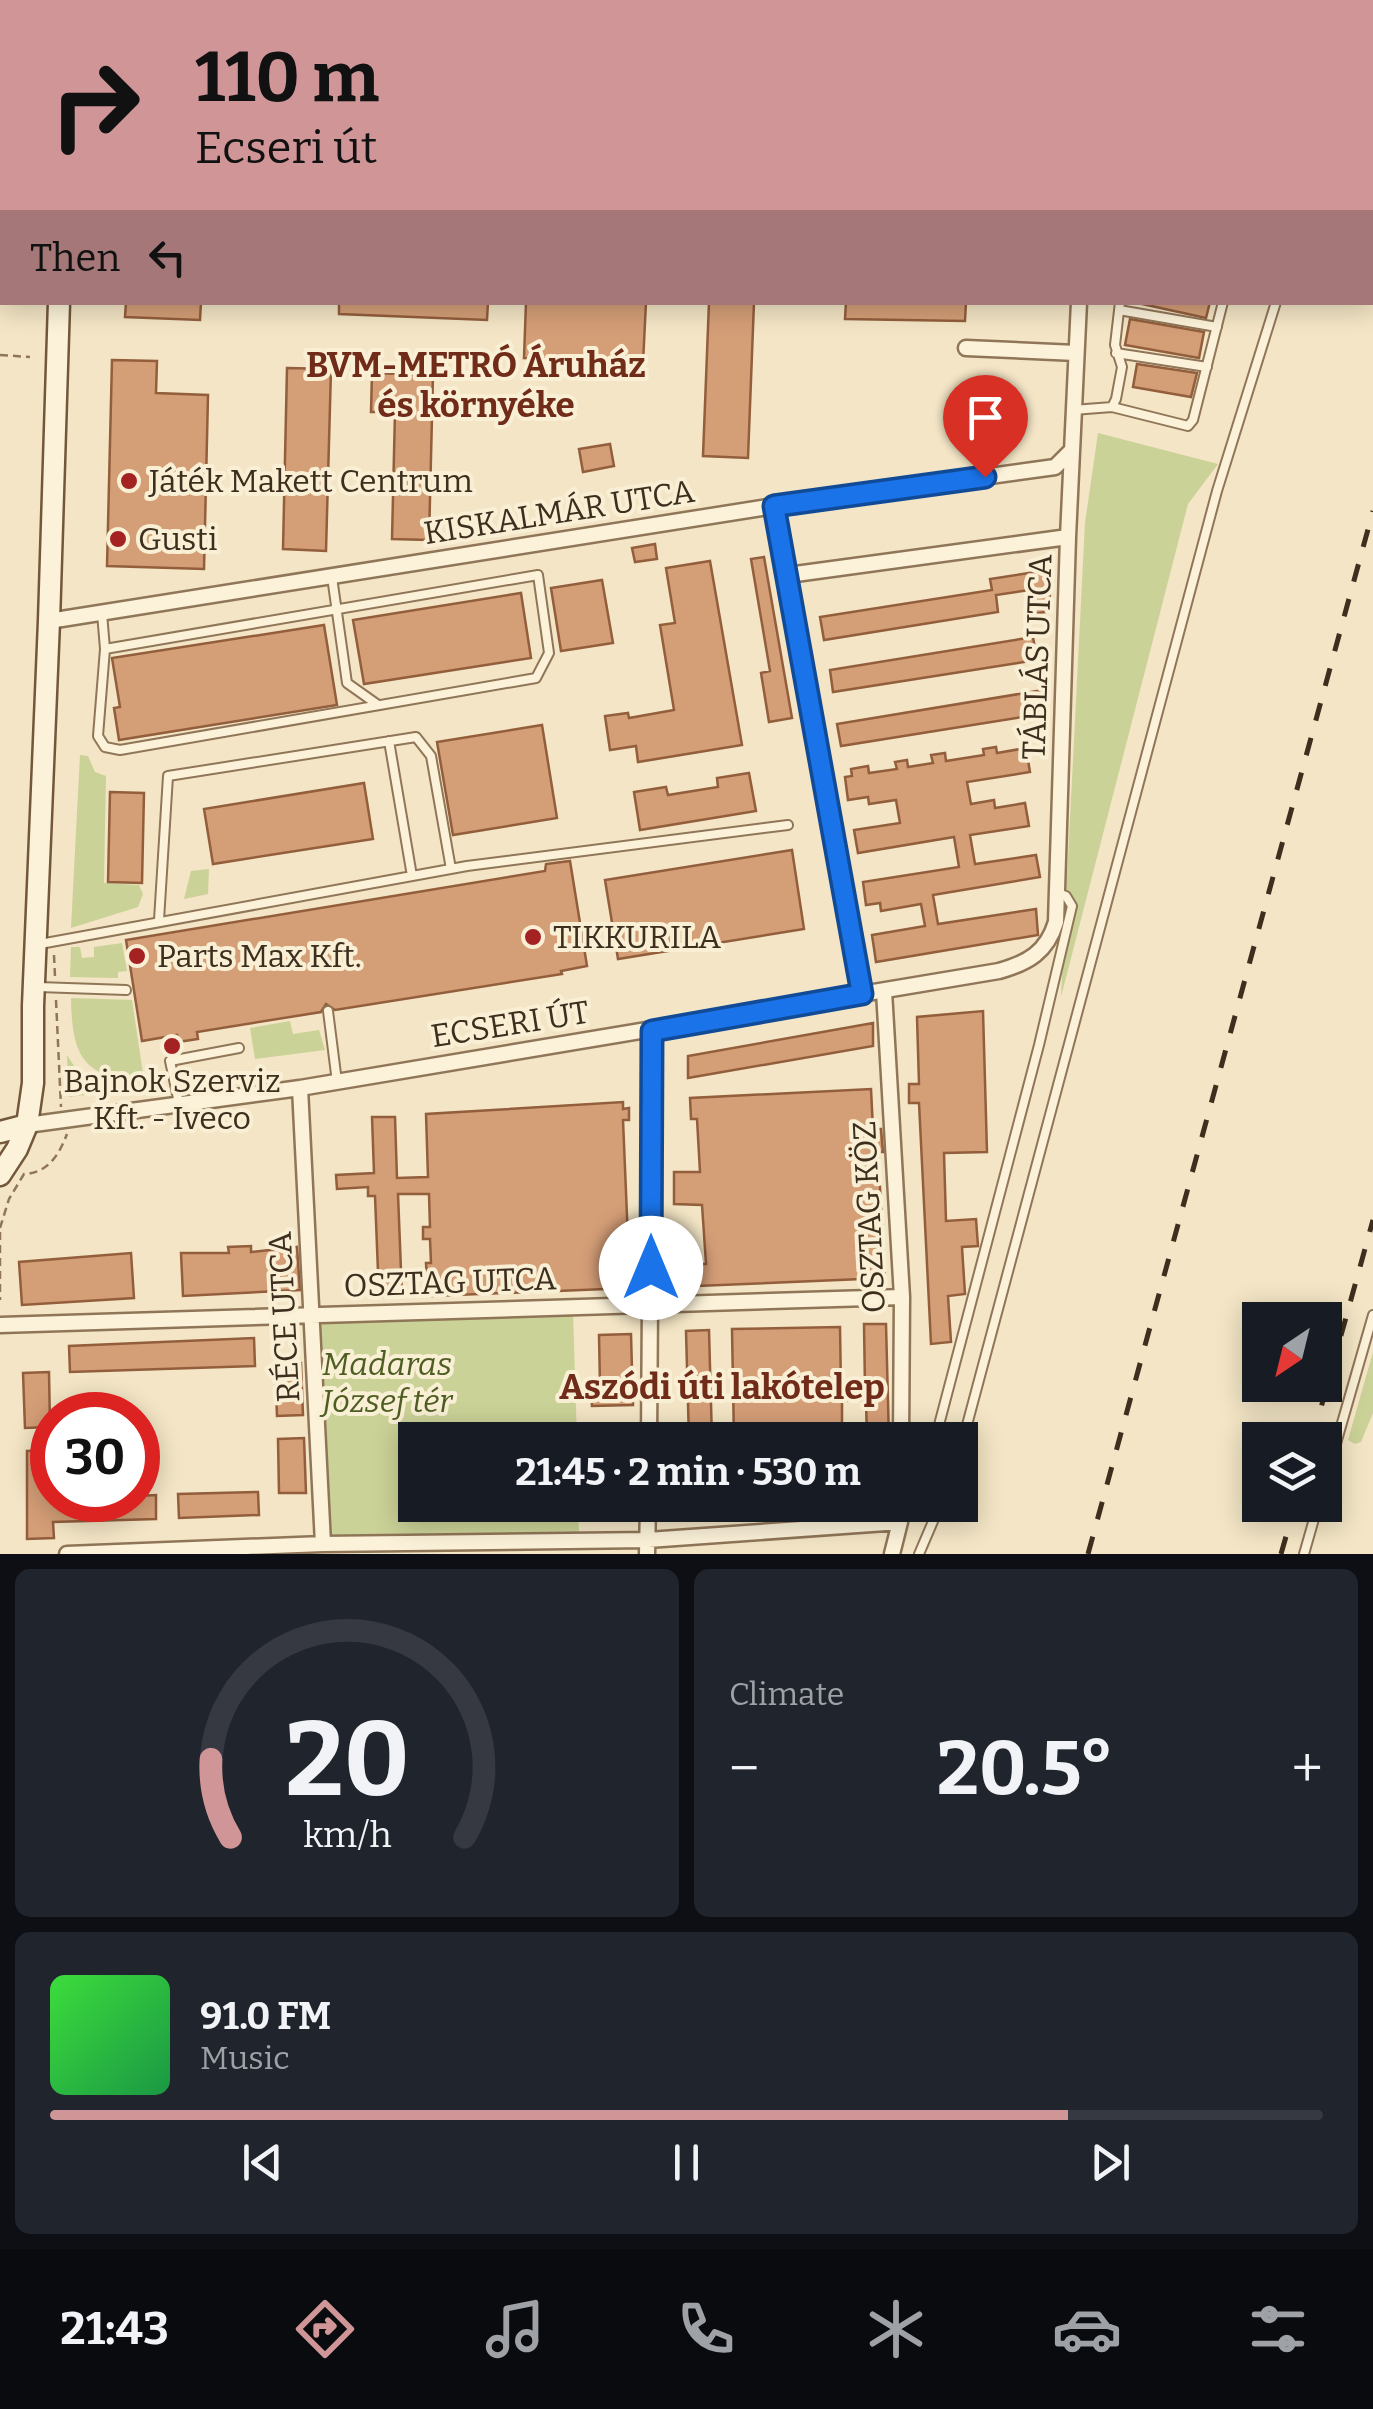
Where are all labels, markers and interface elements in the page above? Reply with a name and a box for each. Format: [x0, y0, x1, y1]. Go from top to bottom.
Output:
text: 110 m [195, 36, 379, 120]
icon: right [30, 40, 160, 170]
text: Ecseri út [195, 121, 377, 175]
icon: left [140, 230, 195, 285]
text: Then [30, 235, 120, 281]
district label: BVM-METRÓ Áruház és környéke [306, 343, 646, 426]
pin [943, 375, 1028, 478]
icon: arrive [958, 390, 1013, 445]
place label: Játék Makett Centrum [148, 462, 473, 500]
marker: Játék Makett Centrum [118, 470, 140, 492]
street label: KISKALMÁR UTCA [421, 472, 697, 552]
place label: Gusti [138, 520, 217, 558]
marker: Gusti [107, 528, 129, 550]
street label: TÁBLÁS UTCA [1014, 553, 1060, 761]
place label: TIKKURILA [553, 918, 721, 956]
marker: TIKKURILA [522, 926, 544, 948]
place label: Parts Max Kft. [157, 937, 361, 975]
marker: Parts Max Kft. [126, 945, 148, 967]
street label: ECSERI ÚT [428, 993, 592, 1055]
marker: Bajnok Szerviz Kft. - Iveco [161, 1035, 183, 1057]
place label: Bajnok Szerviz Kft. - Iveco [63, 1062, 281, 1137]
street label: OSZTAG KÖZ [845, 1120, 893, 1314]
position arrow [599, 1216, 703, 1320]
street label: RÉCE UTCA [261, 1230, 307, 1403]
street label: OSZTAG UTCA [343, 1259, 557, 1305]
north arrow [1242, 1302, 1342, 1402]
map controls [1242, 1302, 1342, 1522]
park label: Madaras József tér [319, 1345, 454, 1420]
district label: Aszódi úti lakótelep [559, 1366, 885, 1408]
speed limit sign: 30 [30, 1392, 160, 1522]
button: layers [1242, 1422, 1342, 1522]
text: 21:45 · 2 min · 530 m [515, 1449, 861, 1495]
text: Climate [729, 1675, 844, 1713]
text: 20 [285, 1698, 409, 1823]
text: 20.5° [937, 1724, 1114, 1814]
text: − [729, 1736, 759, 1802]
text: + [1292, 1736, 1323, 1802]
text: km/h [303, 1814, 391, 1856]
text: 91.0 FM [200, 1993, 331, 2039]
text: Music [200, 2039, 290, 2077]
icon: previous [235, 2135, 290, 2190]
icon: pause [659, 2135, 714, 2190]
icon: next [1083, 2135, 1138, 2190]
icon: directions [290, 2294, 360, 2364]
icon: music [480, 2294, 550, 2364]
icon: phone [671, 2294, 741, 2364]
icon: climate [861, 2294, 931, 2364]
icon: car [1052, 2294, 1122, 2364]
icon: filters [1243, 2294, 1313, 2364]
text: 21:43 [60, 2302, 169, 2356]

